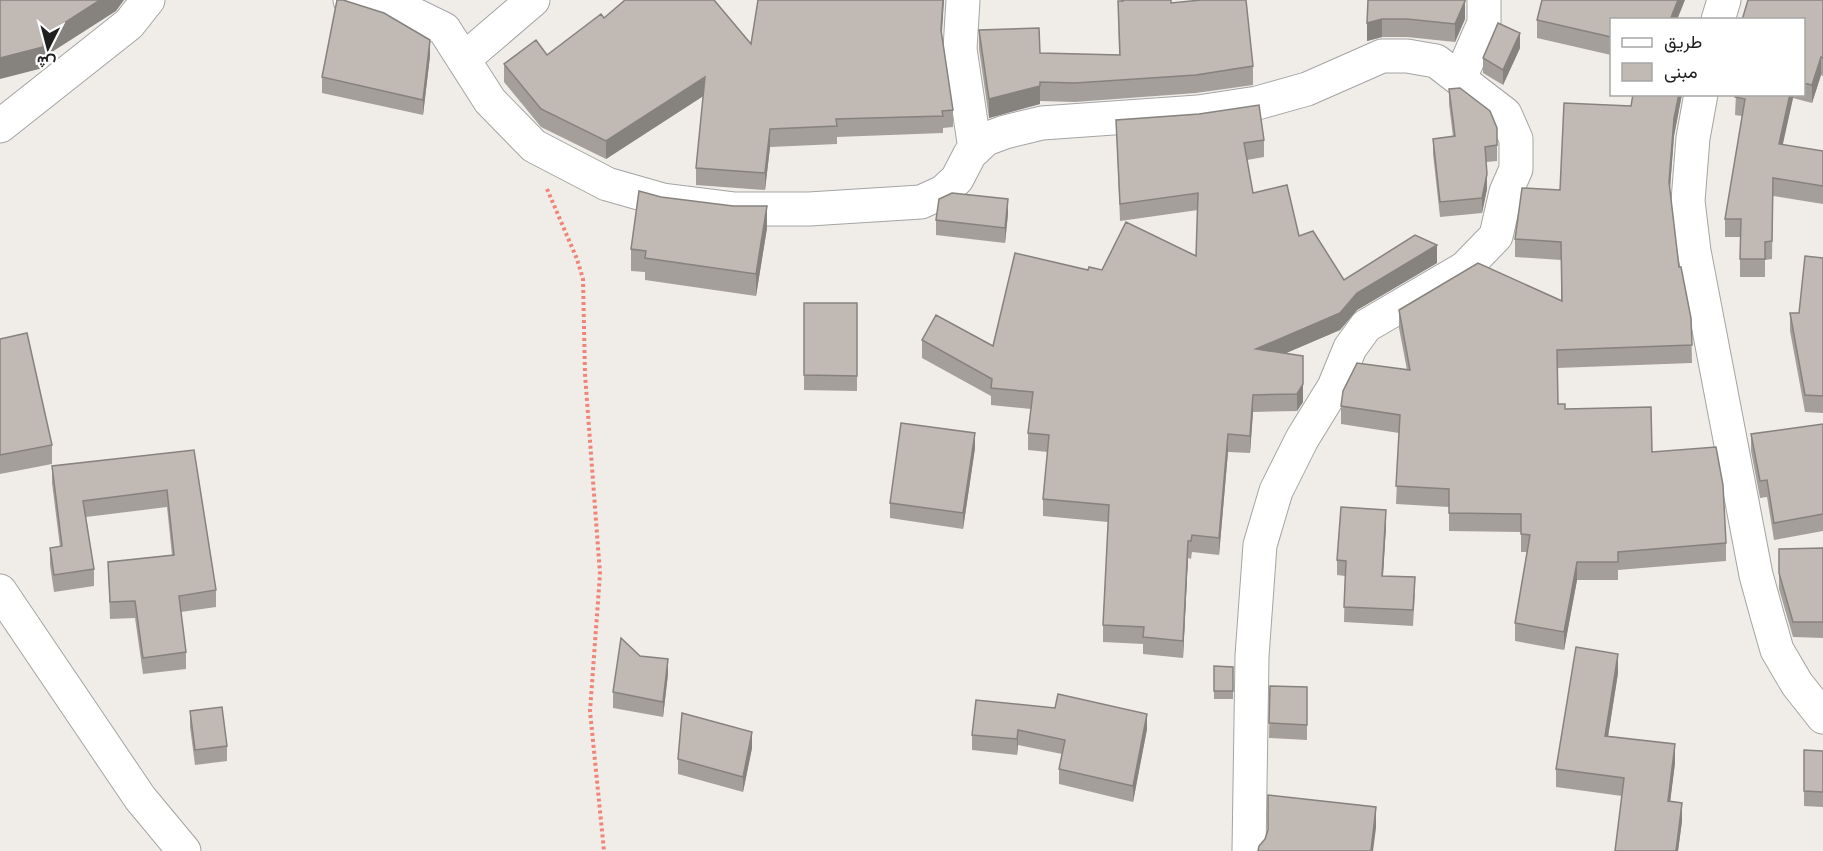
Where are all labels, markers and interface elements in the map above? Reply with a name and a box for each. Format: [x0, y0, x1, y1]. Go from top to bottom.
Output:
north arrow [18, 18, 78, 78]
legend [1610, 18, 1805, 96]
text: طريق [1664, 31, 1702, 53]
text: ش [36, 52, 57, 73]
text: مبنى [1664, 61, 1698, 83]

